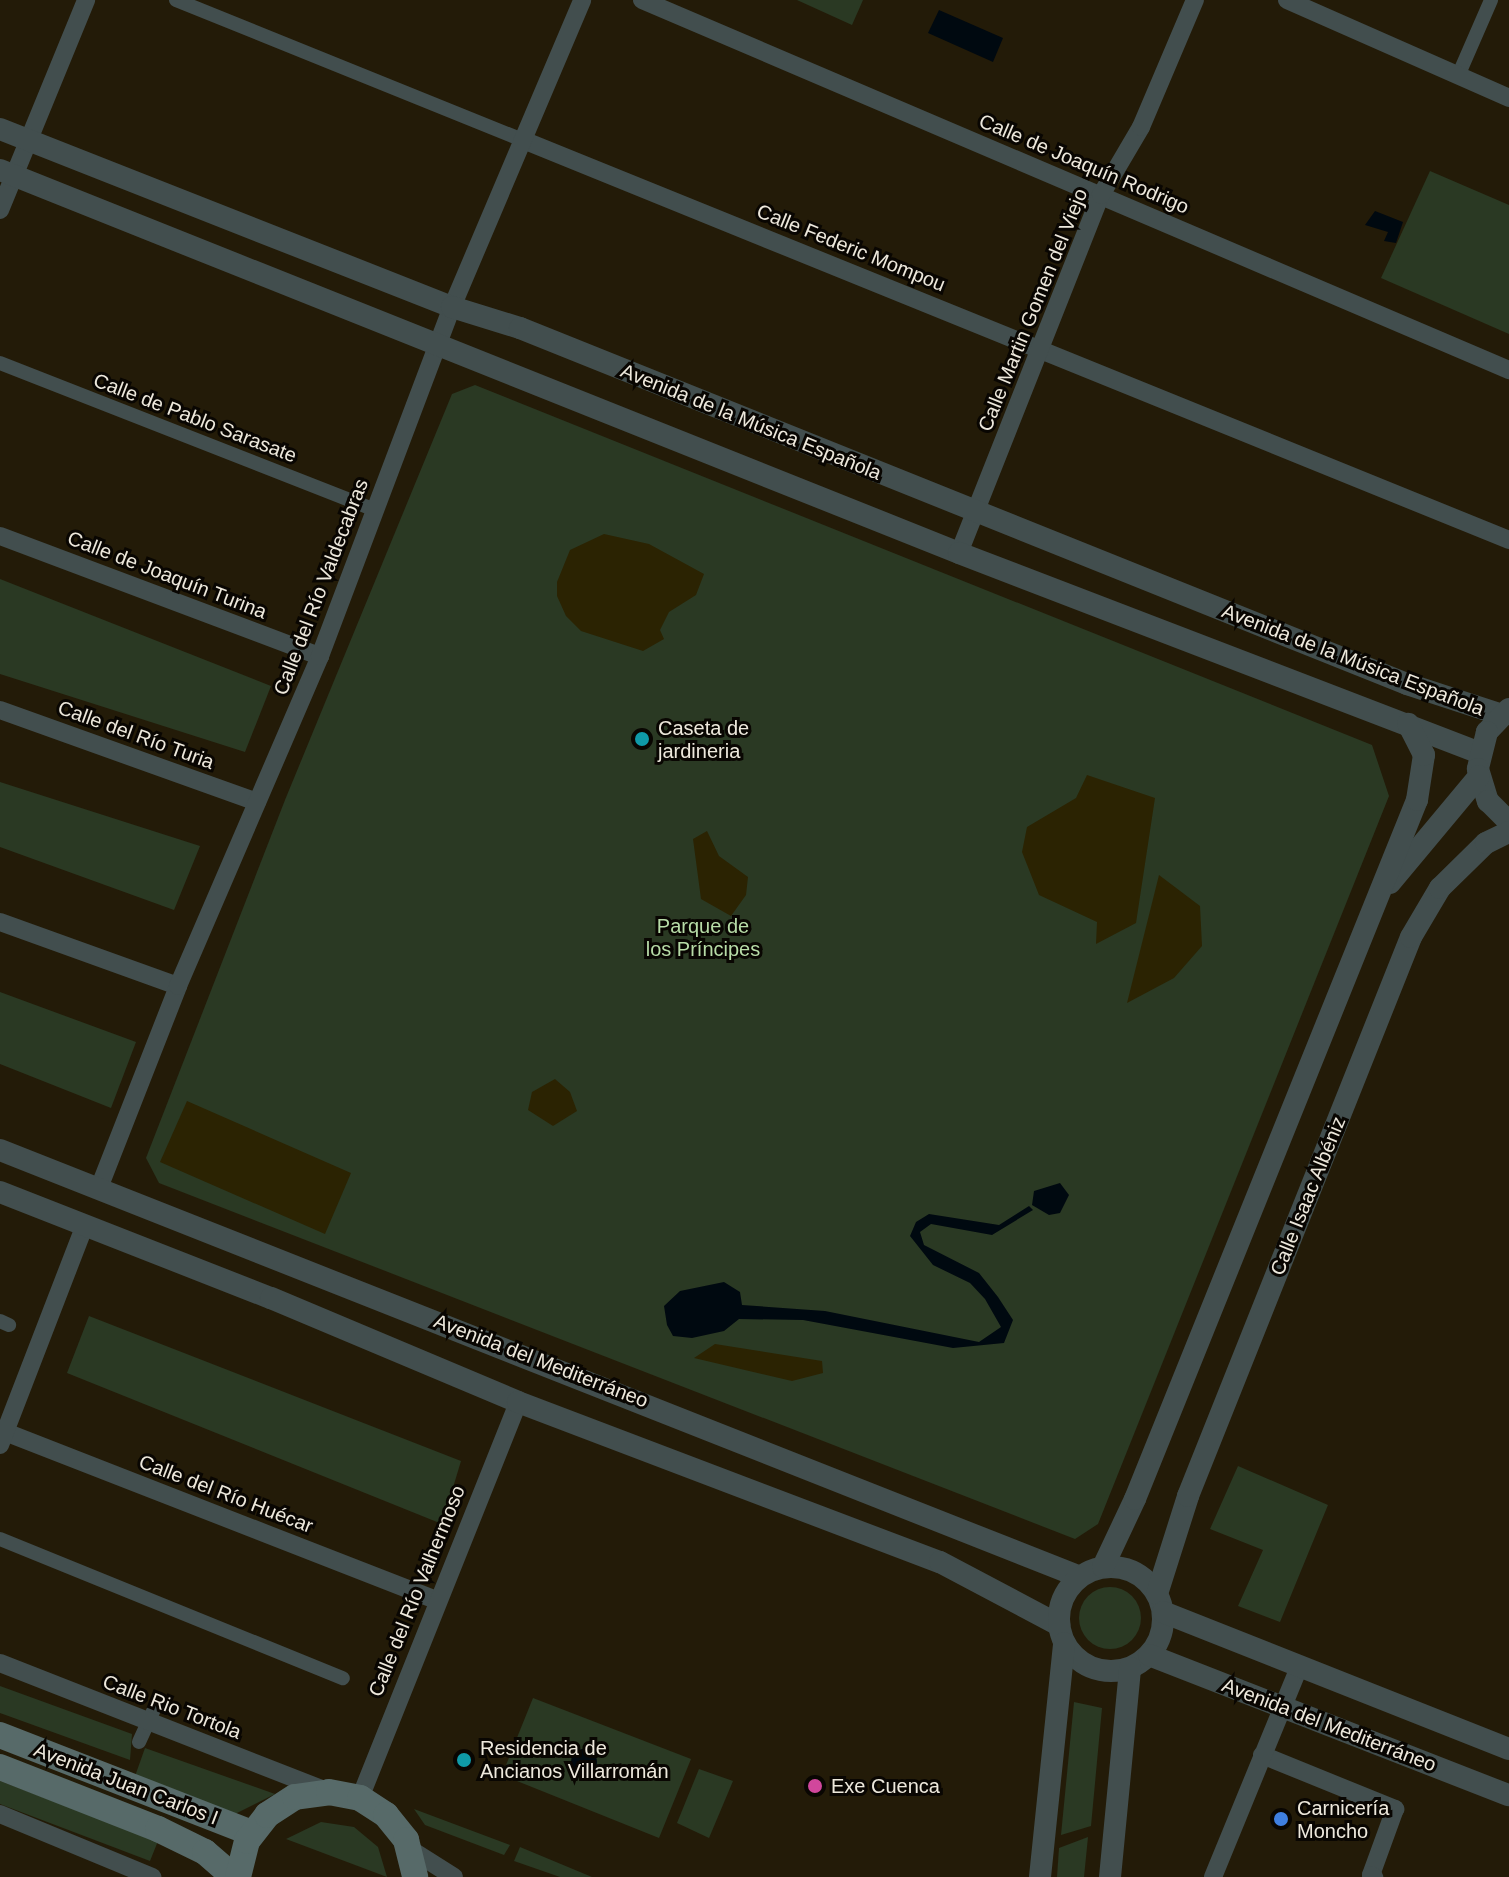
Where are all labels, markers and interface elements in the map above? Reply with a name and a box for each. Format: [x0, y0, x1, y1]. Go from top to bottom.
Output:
street label: Calle de Joaquín Rodrigo [975, 109, 1193, 219]
street label: Calle Martin Gomen del Viejo [973, 185, 1093, 435]
street label: Calle Federic Mompou [753, 199, 949, 297]
street label: Avenida de la Música Española [617, 359, 885, 485]
street label: Calle de Pablo Sarasate [90, 368, 300, 468]
street label: Calle del Río Valdecabras [269, 475, 373, 699]
street label: Calle de Joaquín Turina [64, 526, 270, 624]
street label: Avenida de la Música Española [1219, 599, 1487, 721]
street label: Calle del Río Turia [54, 696, 218, 774]
place label: Caseta de jardineria [658, 716, 749, 763]
marker: Caseta de jardineria [633, 730, 651, 748]
park label: Parque de los Príncipes [646, 915, 760, 962]
street label: Calle Isaac Albéniz [1265, 1113, 1351, 1279]
street label: Avenida del Mediterráneo [430, 1309, 652, 1413]
street label: Calle del Río Huécar [136, 1450, 316, 1538]
street label: Calle del Río Valhermoso [364, 1482, 470, 1700]
street label: Calle Rio Tortola [99, 1670, 245, 1744]
street label: Avenida del Mediterráneo [1218, 1673, 1440, 1777]
place label: Residencia de Ancianos Villarromán [480, 1736, 669, 1783]
street label: Avenida Juan Carlos I [31, 1738, 221, 1830]
marker: Residencia de Ancianos Villarromán [455, 1751, 473, 1769]
place label: Exe Cuenca [831, 1774, 940, 1798]
marker: Exe Cuenca [806, 1777, 824, 1795]
place label: Carnicería Moncho [1297, 1796, 1389, 1843]
marker: Carnicería Moncho [1272, 1810, 1290, 1828]

